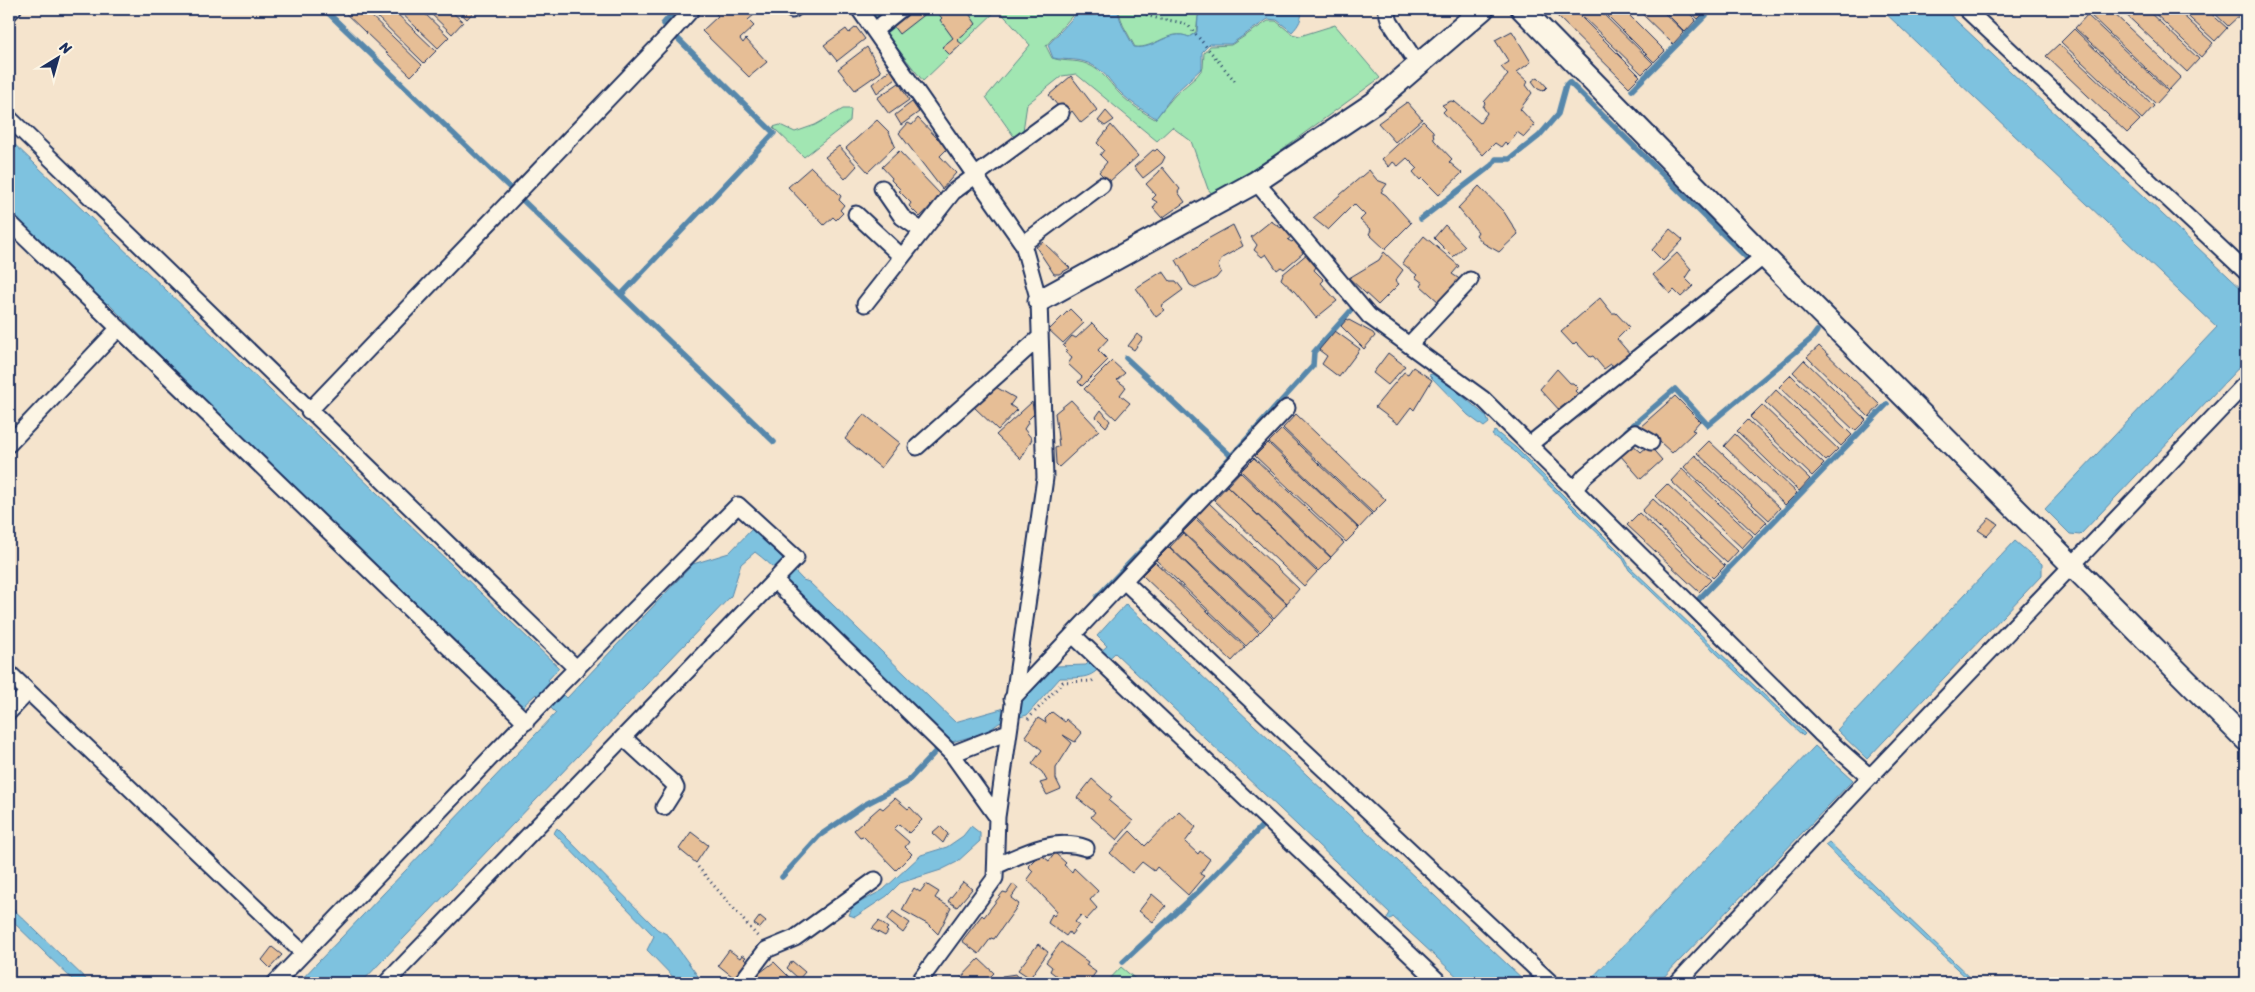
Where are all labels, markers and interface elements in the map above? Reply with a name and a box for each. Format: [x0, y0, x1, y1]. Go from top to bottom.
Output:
north arrow [32, 32, 82, 82]
text: N [53, 35, 77, 61]

